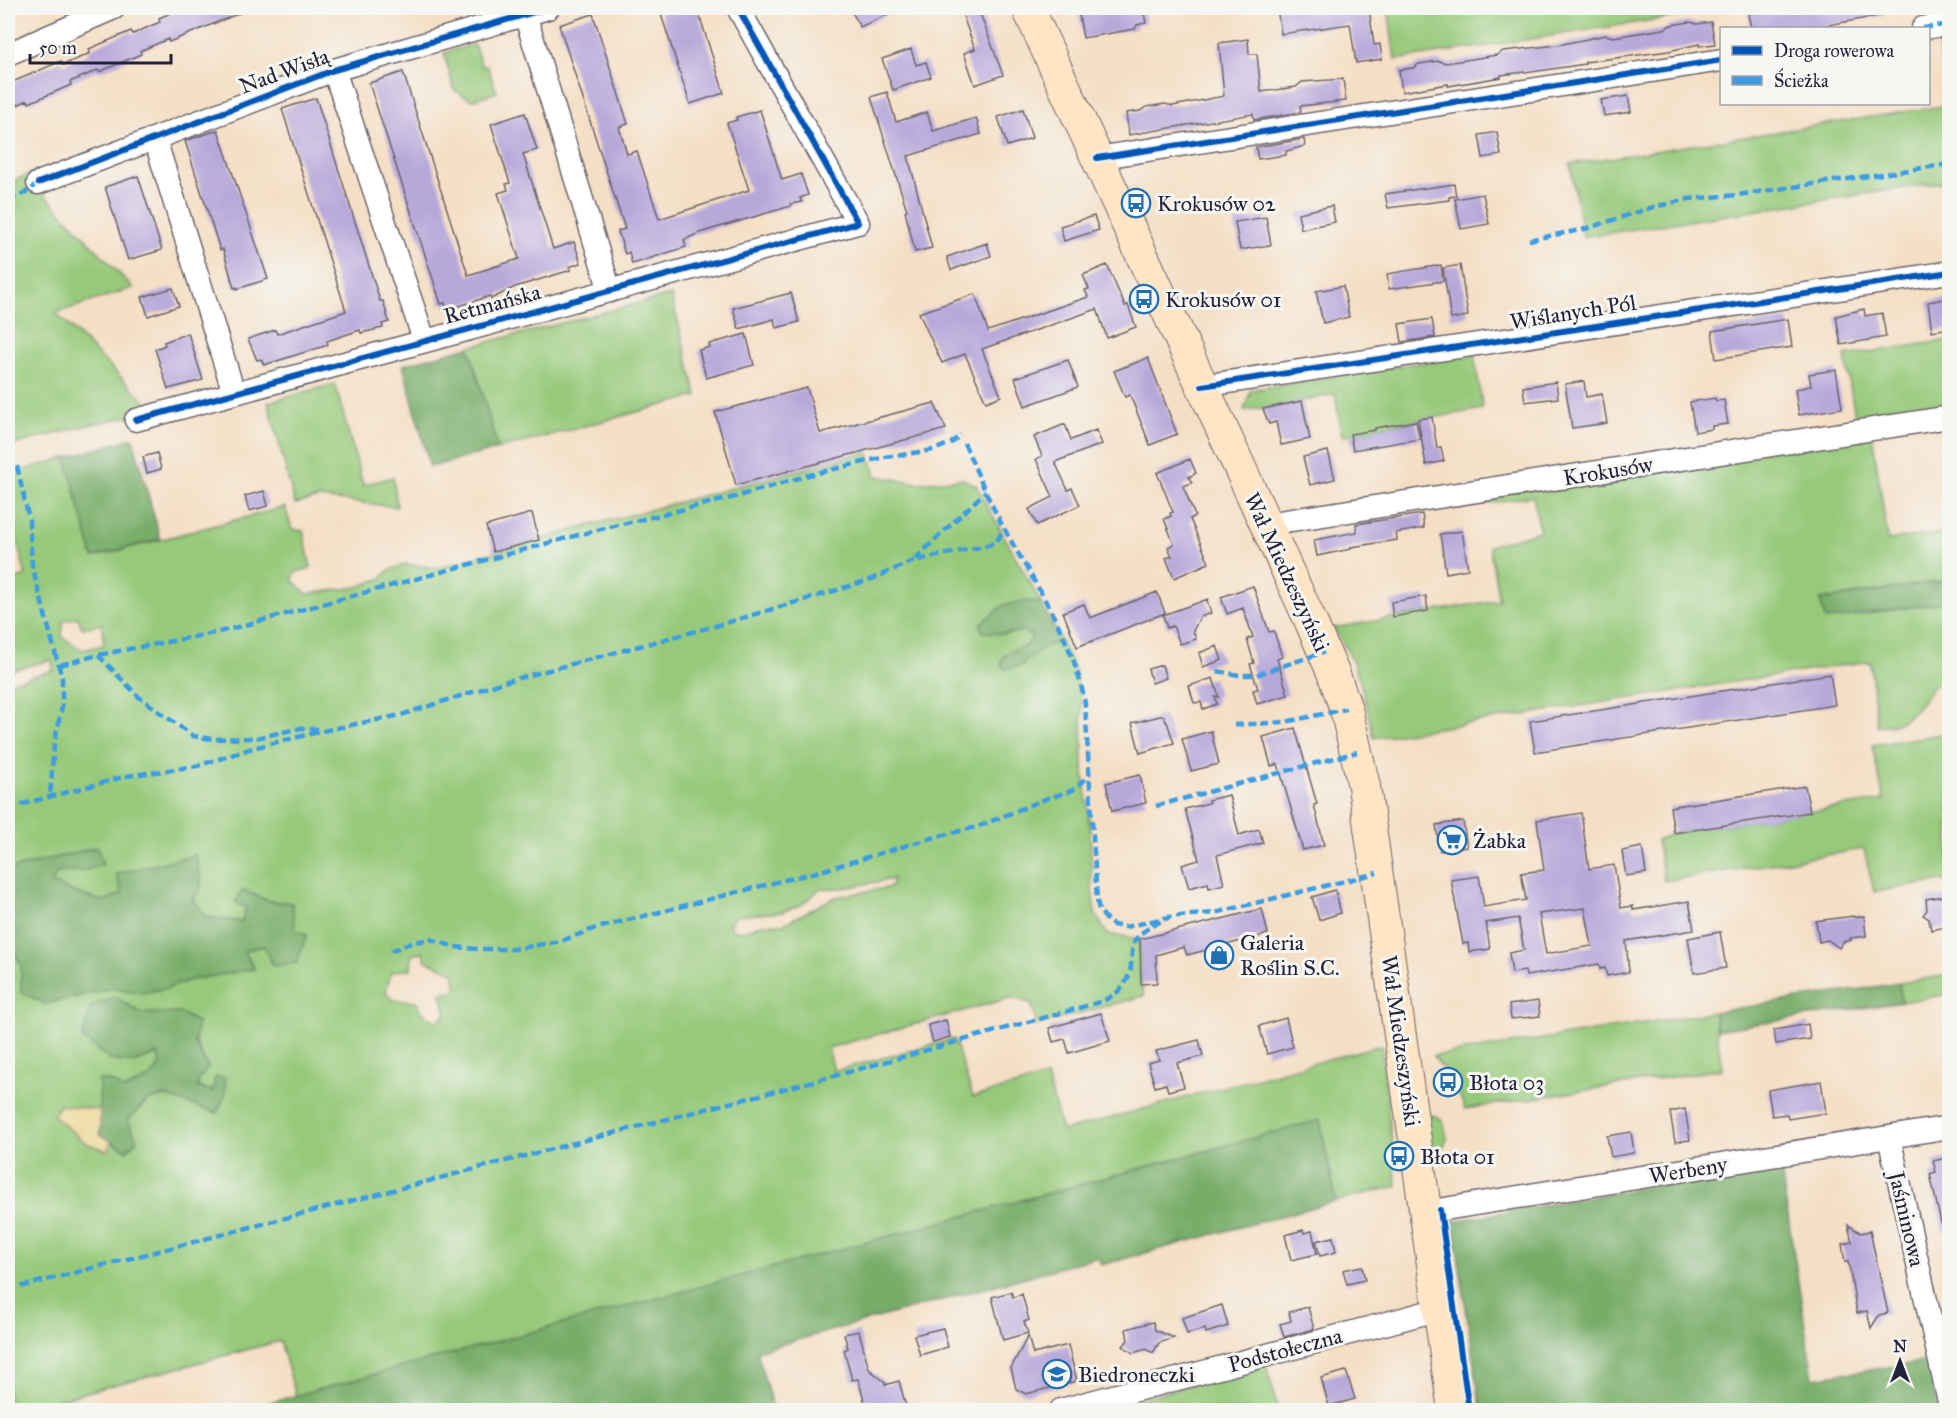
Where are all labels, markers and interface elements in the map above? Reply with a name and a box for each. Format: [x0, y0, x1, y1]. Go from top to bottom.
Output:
scale bar [30, 27, 171, 65]
legend [1720, 27, 1930, 105]
text: 50 m [39, 37, 77, 59]
text: Droga rowerowa [1774, 40, 1894, 63]
street label: Nad Wisłą [235, 42, 334, 100]
text: Ścieżka [1774, 68, 1829, 92]
bus stop icon: Krokusów 02 [1120, 187, 1152, 219]
place label: Krokusów 02 [1157, 190, 1276, 217]
street label: Retmańska [440, 278, 544, 330]
bus stop icon: Krokusów 01 [1128, 283, 1160, 315]
place label: Krokusów 01 [1165, 286, 1281, 313]
street label: Wiślanych Pól [1508, 289, 1638, 335]
street label: Krokusów [1561, 451, 1655, 491]
street label: Wał Miedzeszyński [1238, 488, 1336, 656]
supermarket icon: Żabka [1436, 824, 1468, 856]
place label: Żabka [1473, 827, 1527, 854]
place label: Galeria Roślin S.C. [1240, 929, 1340, 981]
shop icon: Galeria Roślin S.C. [1203, 939, 1235, 971]
street label: Wał Miedzeszyński [1376, 954, 1426, 1128]
bus stop icon: Błota 03 [1432, 1066, 1464, 1098]
place label: Błota 03 [1469, 1069, 1544, 1096]
bus stop icon: Błota 01 [1383, 1140, 1415, 1172]
place label: Błota 01 [1420, 1143, 1495, 1170]
street label: Werbeny [1647, 1150, 1730, 1190]
street label: Jaśminowa [1882, 1167, 1931, 1270]
street label: Podstołeczna [1225, 1322, 1346, 1378]
north arrow [1870, 1331, 1930, 1391]
text: N [1893, 1337, 1907, 1356]
school or university icon: Biedroneczki [1041, 1358, 1073, 1390]
place label: Biedroneczki [1078, 1361, 1195, 1388]

